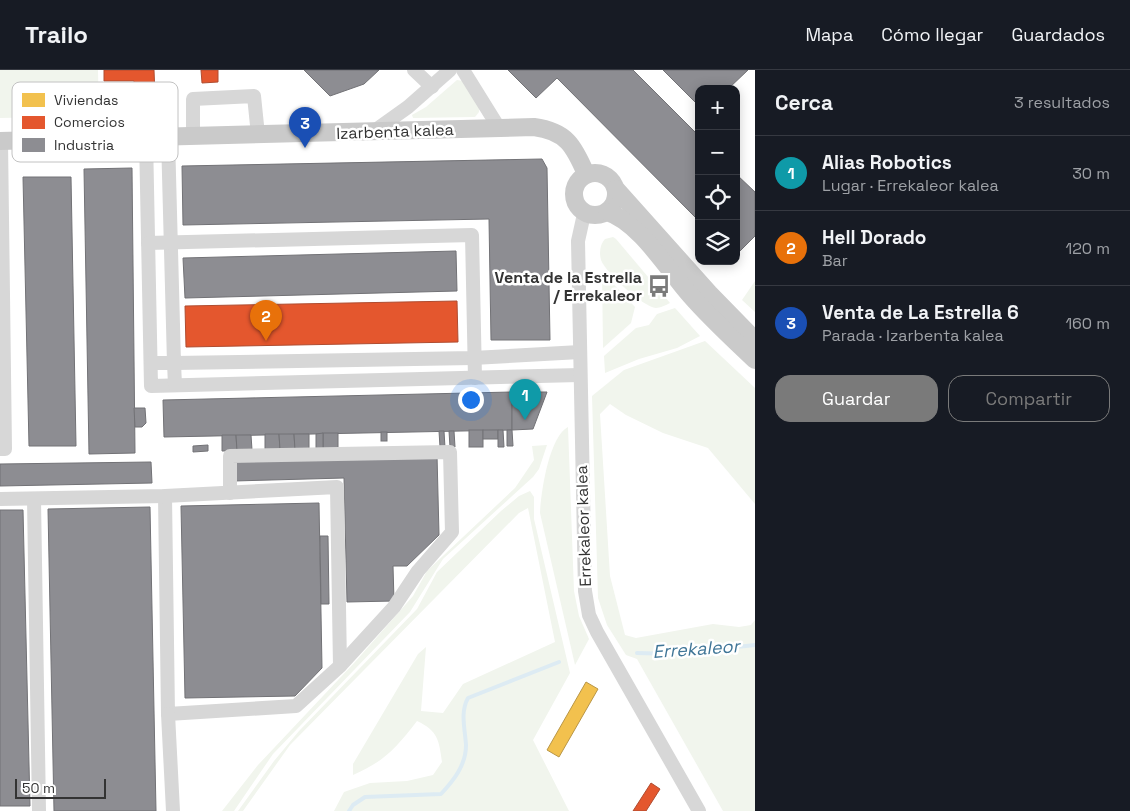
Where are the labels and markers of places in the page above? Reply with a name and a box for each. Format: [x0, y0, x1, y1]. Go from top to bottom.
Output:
pin: 3 [289, 107, 321, 148]
place label: Venta de la Estrella / Errekaleor [495, 267, 642, 306]
bus stop icon: Venta de la Estrella / Errekaleor [646, 273, 672, 299]
pin: 2 [250, 300, 282, 341]
pin: 1 [509, 379, 541, 420]

